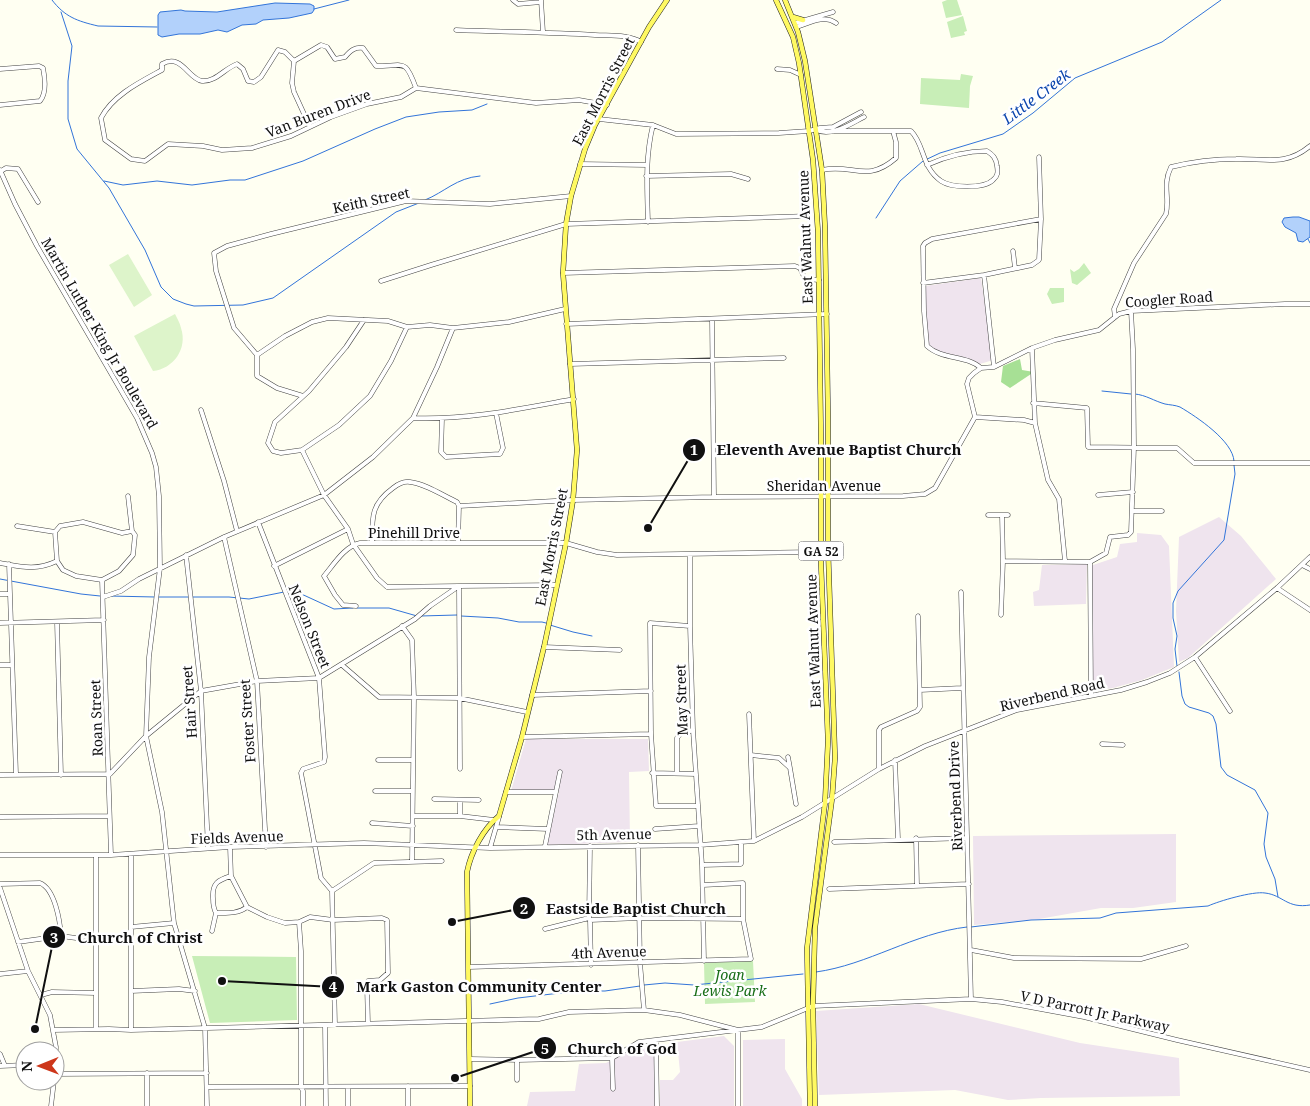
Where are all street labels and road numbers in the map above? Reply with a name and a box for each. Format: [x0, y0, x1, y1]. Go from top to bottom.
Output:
street label: East Morris Street [567, 33, 639, 148]
street label: Van Buren Drive [263, 84, 373, 142]
street label: East Walnut Avenue [793, 170, 817, 304]
street label: Keith Street [331, 183, 411, 217]
street label: Martin Luther King Jr Boulevard [37, 234, 163, 432]
street label: Coogler Road [1124, 286, 1214, 312]
street label: Sheridan Avenue [767, 476, 881, 495]
street label: East Morris Street [530, 487, 572, 607]
street label: Pinehill Drive [368, 523, 460, 542]
road number: GA 52 [798, 542, 844, 560]
street label: East Walnut Avenue [801, 574, 825, 708]
street label: Nelson Street [285, 581, 335, 671]
street label: May Street [670, 664, 692, 736]
street label: Hair Street [177, 665, 201, 739]
street label: Riverbend Road [998, 673, 1107, 715]
street label: Foster Street [235, 678, 259, 763]
street label: Roan Street [85, 679, 107, 757]
street label: Riverbend Drive [944, 741, 966, 851]
street label: 5th Avenue [576, 824, 652, 844]
street label: Fields Avenue [190, 826, 284, 848]
street label: 4th Avenue [571, 941, 647, 963]
street label: V D Parrott Jr Parkway [1019, 986, 1171, 1036]

